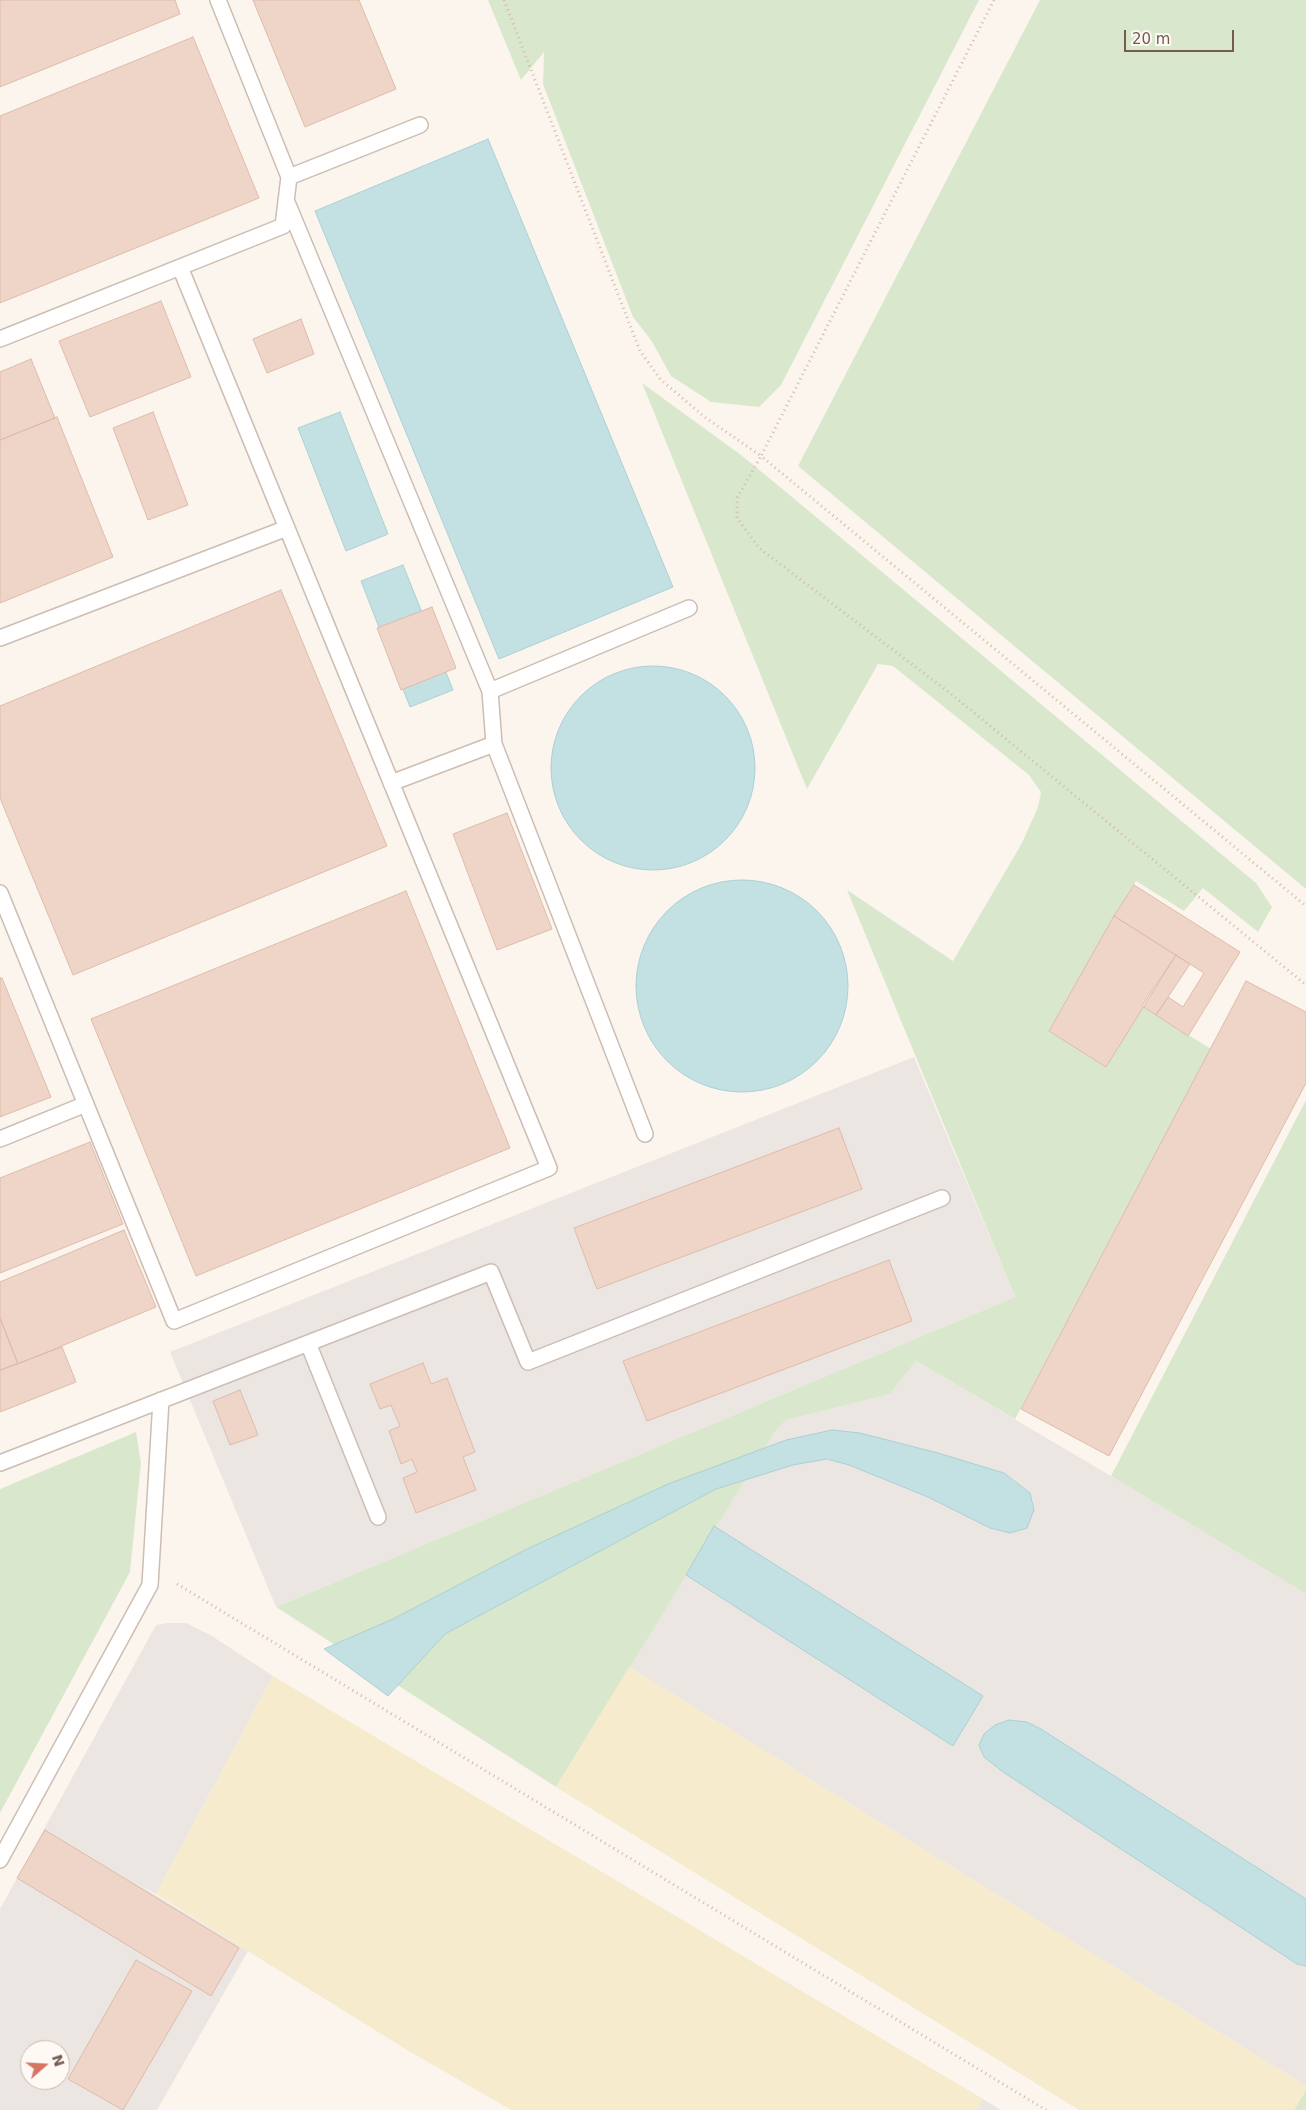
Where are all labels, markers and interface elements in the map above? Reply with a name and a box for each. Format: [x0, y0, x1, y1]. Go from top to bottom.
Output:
scale bar [1126, 20, 1236, 52]
text: 20 m [1132, 30, 1170, 48]
north arrow [20, 2040, 70, 2090]
text: N [49, 2052, 68, 2069]

